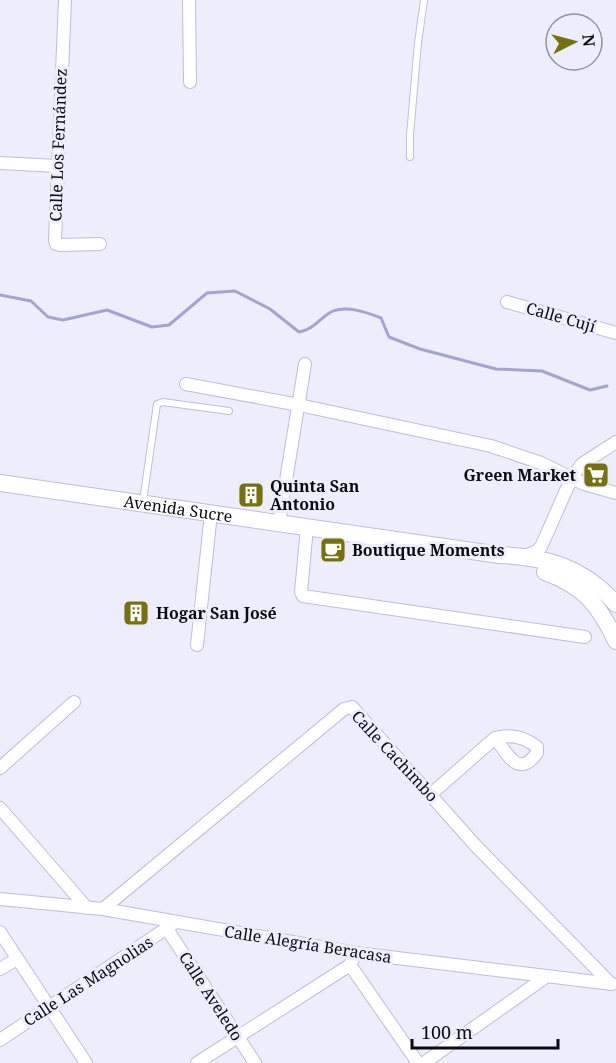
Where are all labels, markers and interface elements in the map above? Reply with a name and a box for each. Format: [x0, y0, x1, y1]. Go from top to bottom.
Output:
north arrow [544, 12, 604, 72]
text: N [577, 33, 601, 48]
street label: Calle Los Fernández [44, 68, 72, 222]
street label: Calle Cují [524, 297, 598, 337]
supermarket icon: Green Market [581, 460, 611, 490]
place label: Green Market [463, 464, 577, 486]
place label: Quinta San Antonio [270, 475, 360, 515]
building icon: Quinta San Antonio [236, 480, 266, 510]
street label: Avenida Sucre [122, 490, 234, 527]
cafe icon: Boutique Moments [318, 535, 348, 565]
place label: Boutique Moments [352, 539, 505, 561]
building icon: Hogar San José [121, 598, 151, 628]
place label: Hogar San José [156, 602, 277, 624]
street label: Calle Cachimbo [347, 705, 443, 807]
street label: Calle Alegría Beracasa [223, 920, 393, 968]
street label: Calle Las Magnolias [19, 931, 157, 1031]
street label: Calle Aveledo [174, 947, 248, 1045]
scale bar [412, 1012, 558, 1050]
text: 100 m [421, 1020, 473, 1044]

